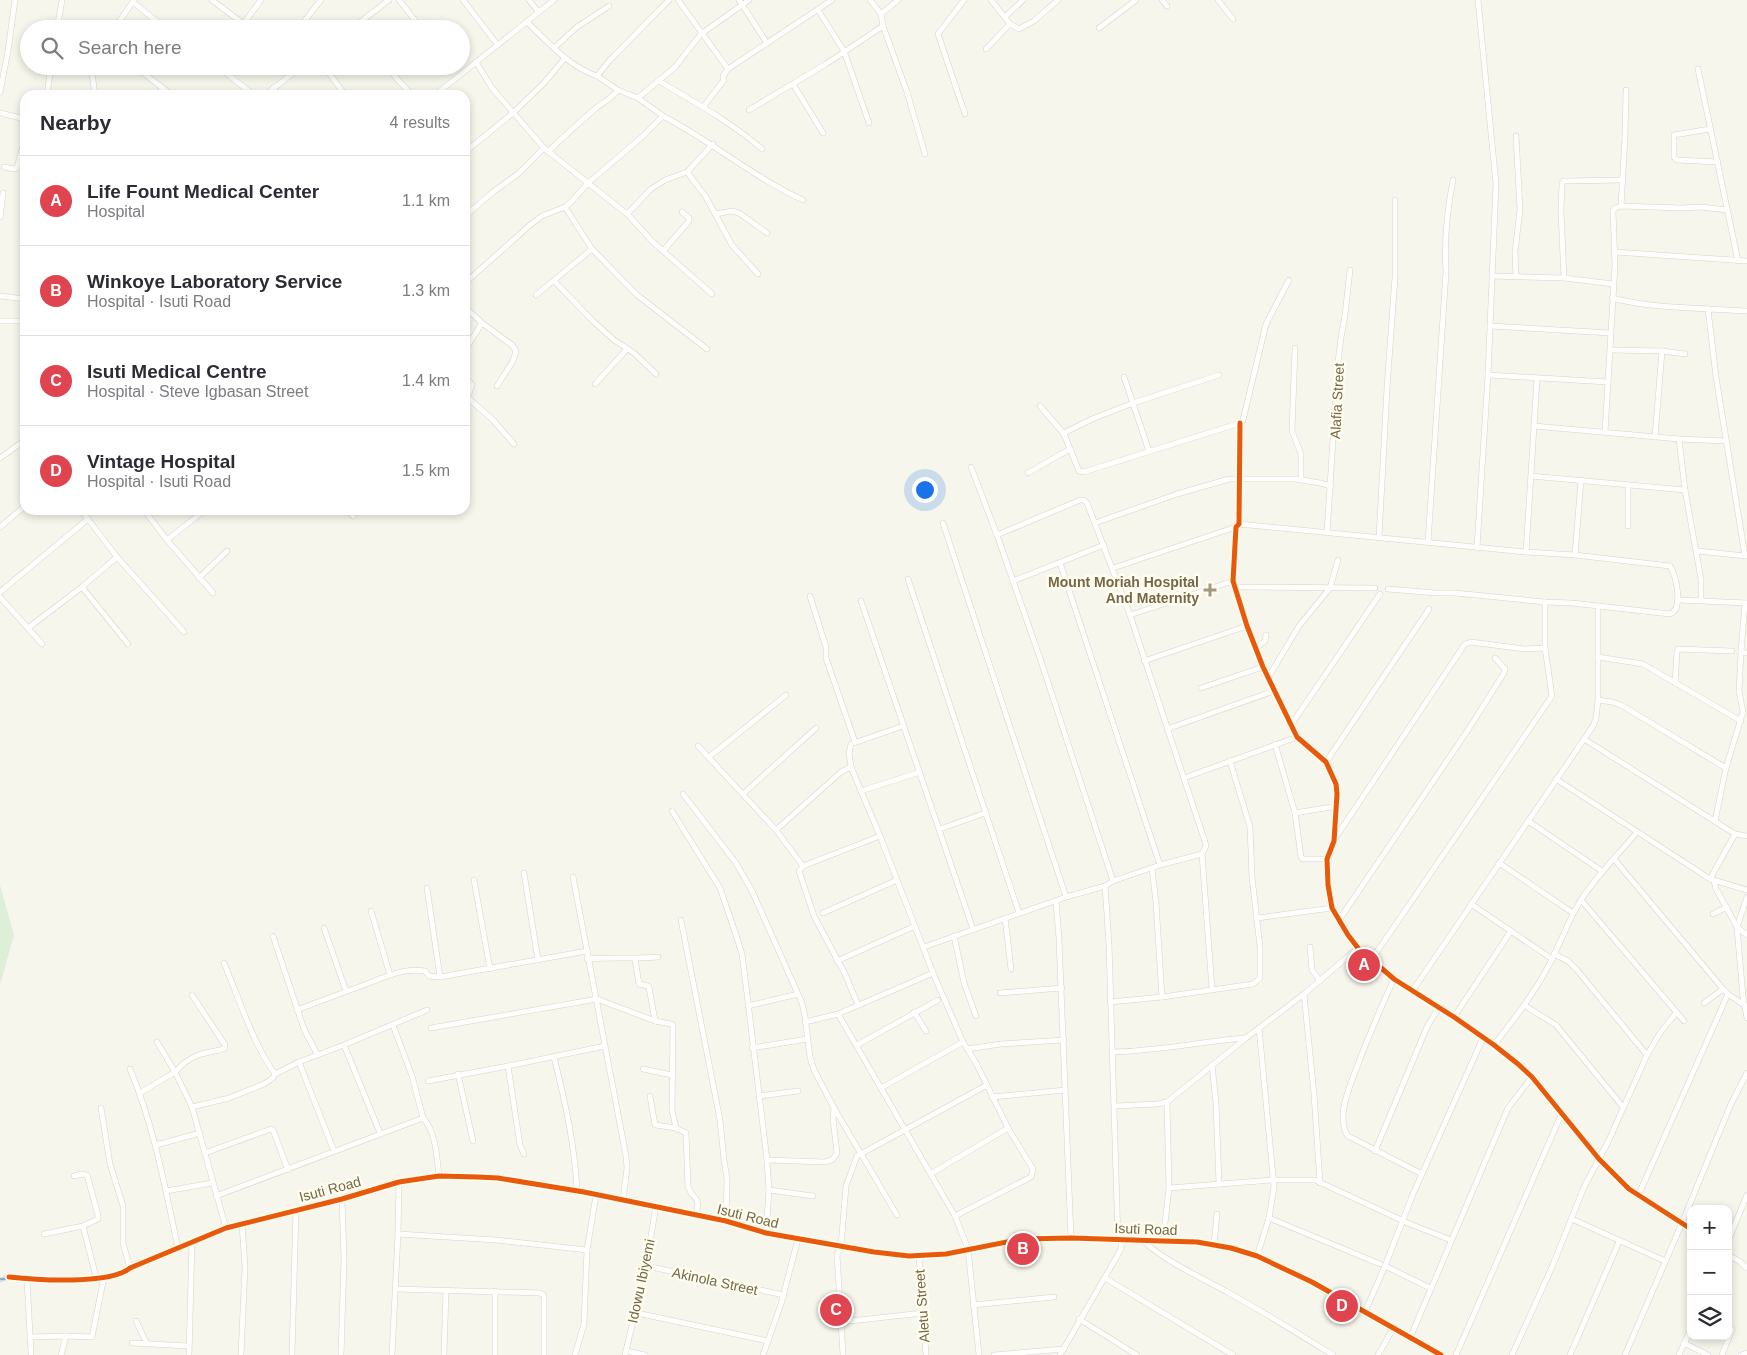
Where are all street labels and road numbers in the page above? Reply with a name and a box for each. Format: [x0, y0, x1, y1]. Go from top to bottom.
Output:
street label: Alafia Street [1327, 362, 1347, 439]
street label: Isuti Road [297, 1173, 363, 1205]
street label: Isuti Road [715, 1201, 781, 1231]
street label: Isuti Road [1114, 1220, 1178, 1238]
street label: Idowu Ibiyemi [624, 1237, 658, 1325]
street label: Akinola Street [671, 1264, 759, 1298]
street label: Aletu Street [911, 1269, 933, 1343]

